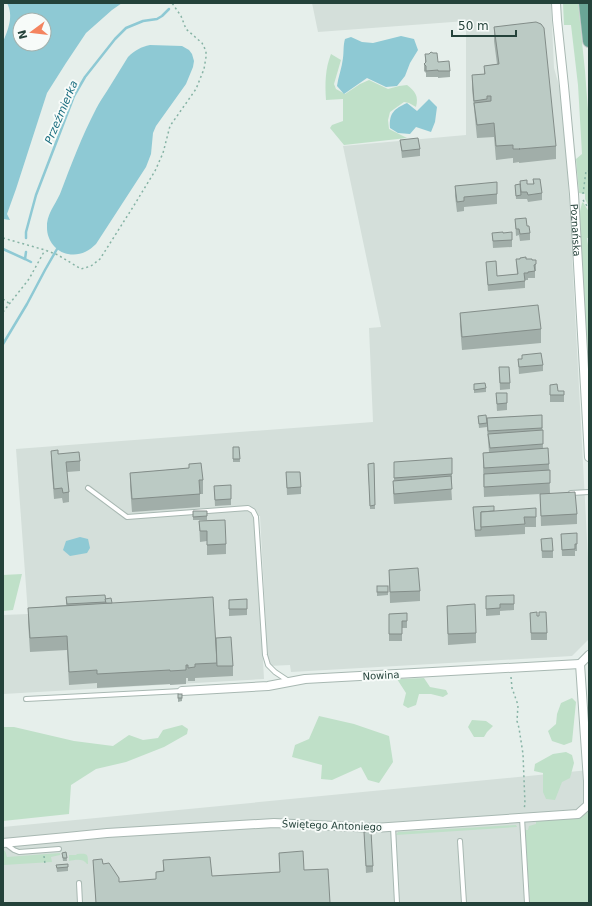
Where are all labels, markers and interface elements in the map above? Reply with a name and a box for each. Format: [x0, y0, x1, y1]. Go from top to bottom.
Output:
north arrow [12, 12, 52, 52]
scale bar [452, 12, 516, 38]
text: 50 m [458, 19, 489, 33]
text: N [15, 28, 30, 41]
water label: Przeźmierka [42, 78, 81, 146]
street label: Poznańska [569, 203, 583, 257]
street label: Nowina [362, 669, 400, 682]
street label: Świętego Antoniego [282, 817, 382, 833]

